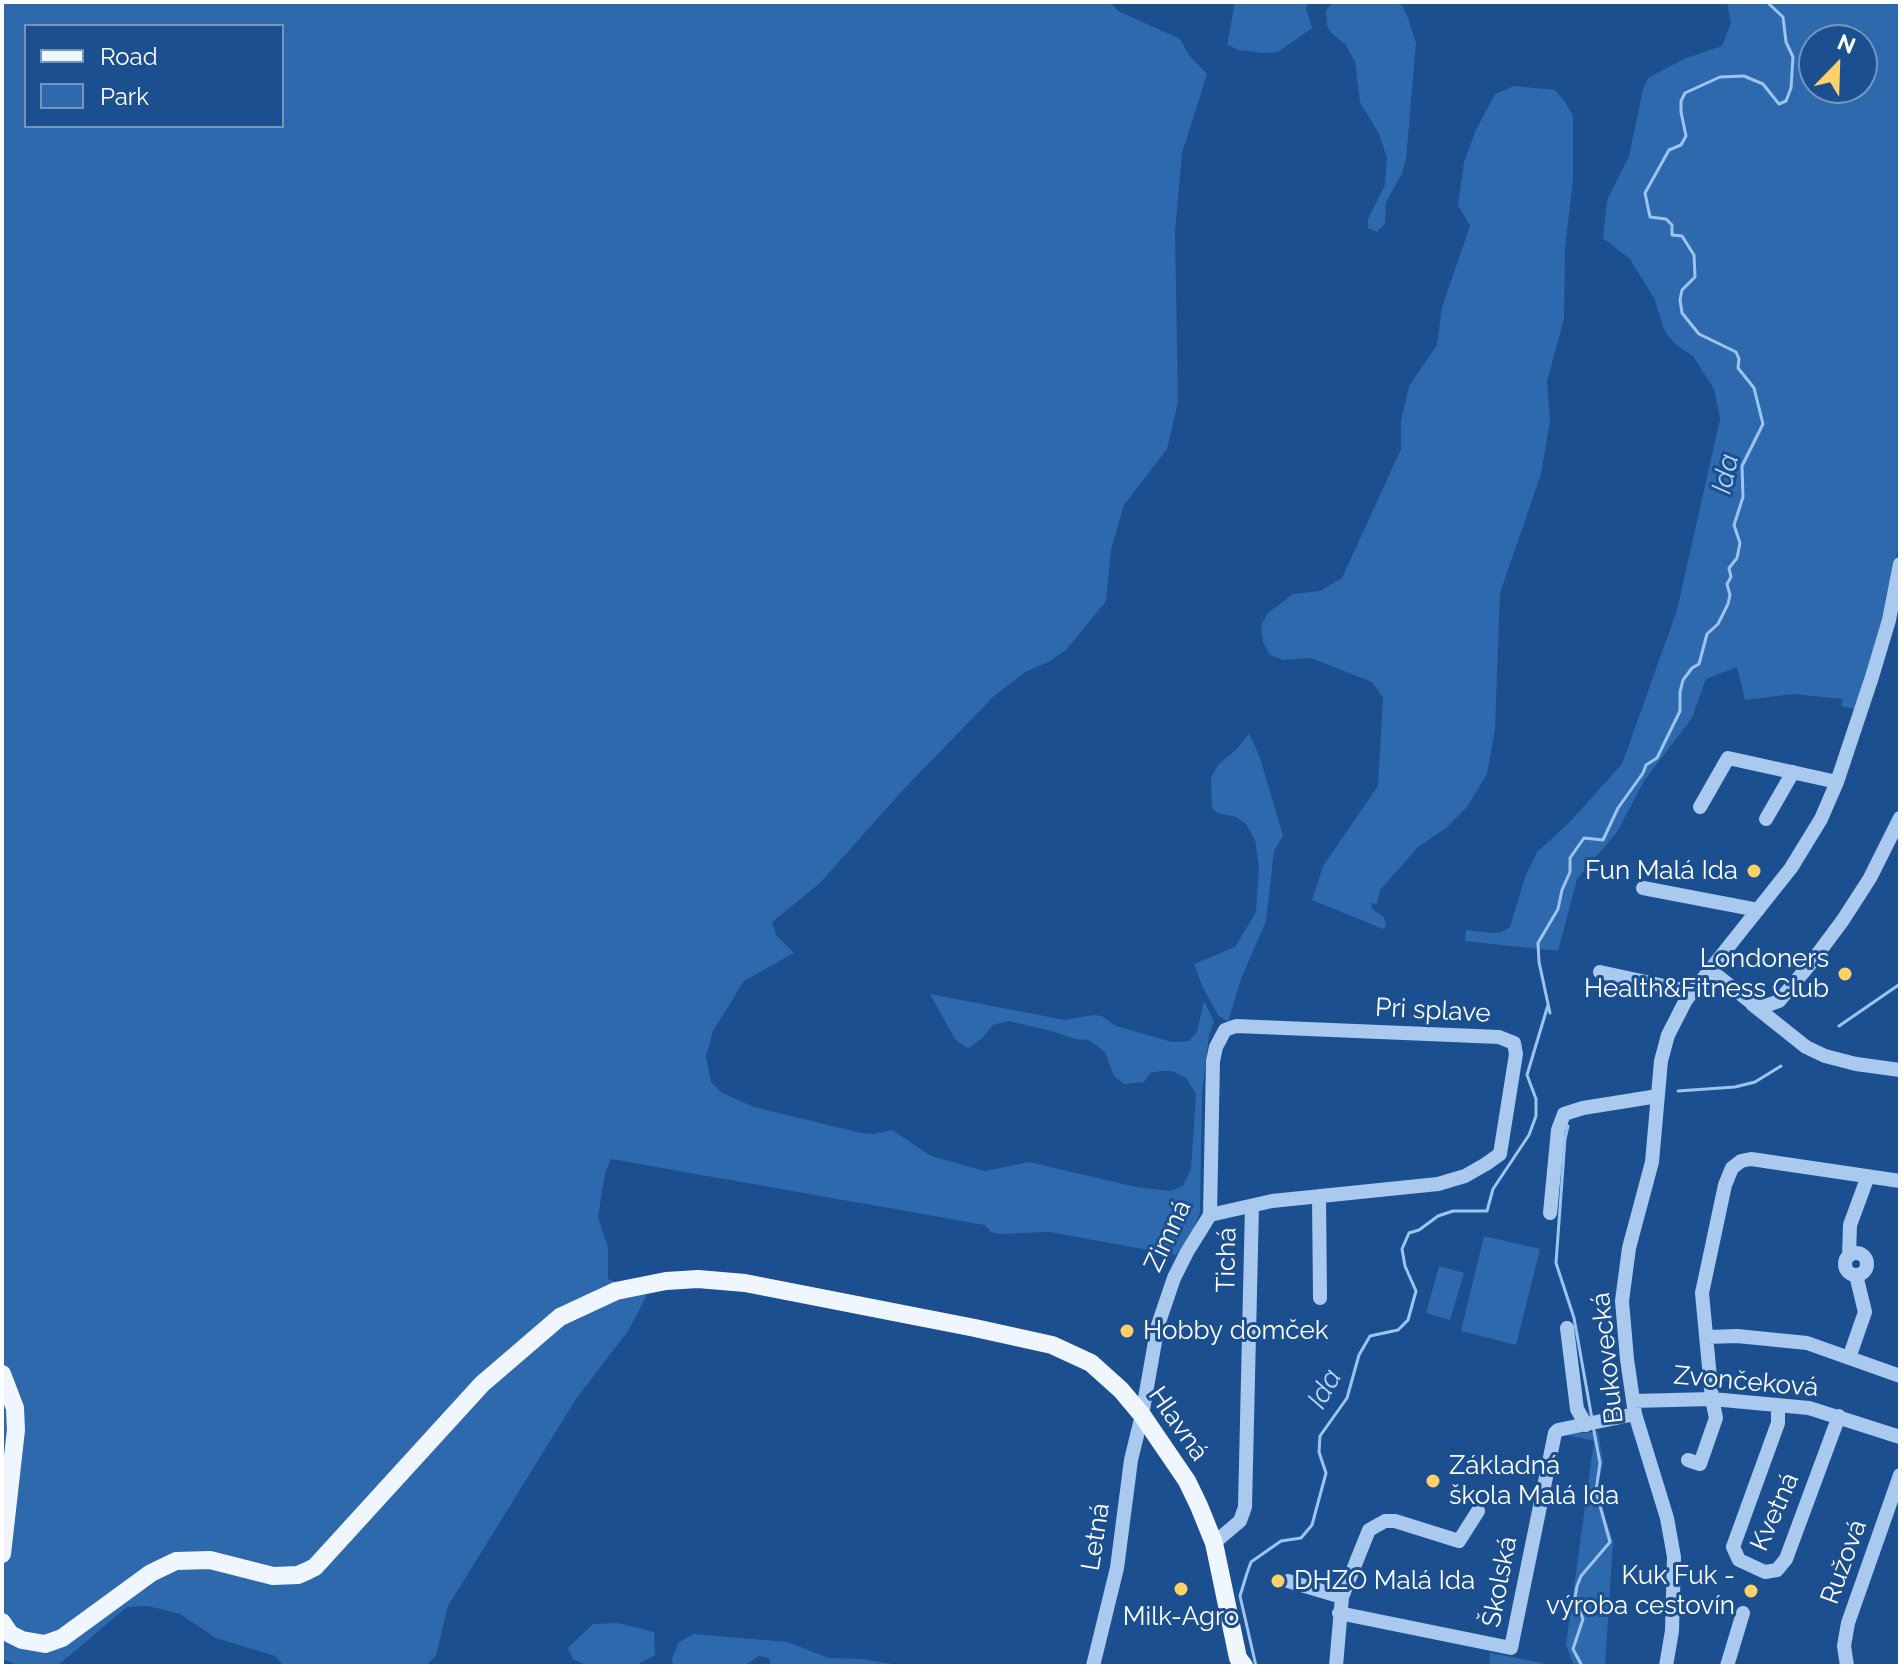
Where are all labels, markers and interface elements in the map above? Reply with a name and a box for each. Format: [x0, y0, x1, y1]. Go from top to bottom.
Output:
legend [24, 24, 284, 128]
north arrow [1798, 24, 1878, 104]
text: N [1834, 28, 1859, 59]
text: Road [100, 42, 158, 71]
text: Park [100, 82, 149, 111]
water label: Ida [1705, 451, 1747, 497]
place label: Fun Malá Ida [1585, 855, 1738, 887]
marker: Fun Malá Ida [1745, 862, 1763, 880]
place label: Londoners Health&Fitness Club [1584, 943, 1829, 1004]
marker: Londoners Health&Fitness Club [1836, 965, 1854, 983]
street label: Pri splave [1374, 992, 1492, 1030]
street label: Zimná [1138, 1195, 1198, 1277]
street label: Tichá [1211, 1227, 1243, 1293]
street label: Bukovecká [1586, 1291, 1630, 1425]
place label: Hobby domček [1143, 1315, 1328, 1347]
marker: Hobby domček [1118, 1322, 1136, 1340]
street label: Zvončeková [1672, 1360, 1820, 1404]
water label: Ida [1301, 1363, 1349, 1415]
street label: Hlavná [1141, 1381, 1215, 1467]
place label: Základná škola Malá Ida [1449, 1450, 1619, 1512]
street label: Kvetná [1744, 1468, 1806, 1556]
marker: Základná škola Malá Ida [1424, 1472, 1442, 1490]
street label: Letná [1075, 1501, 1117, 1573]
street label: Ružová [1814, 1516, 1874, 1608]
street label: Školská [1476, 1534, 1524, 1630]
place label: Kuk Fuk - výroba cestovín [1546, 1560, 1735, 1622]
place label: DHZO Malá Ida [1294, 1565, 1475, 1597]
marker: DHZO Malá Ida [1269, 1572, 1287, 1590]
marker: Milk-Agro [1172, 1580, 1190, 1598]
marker: Kuk Fuk - výroba cestovín [1742, 1582, 1760, 1600]
place label: Milk-Agro [1123, 1601, 1239, 1633]

